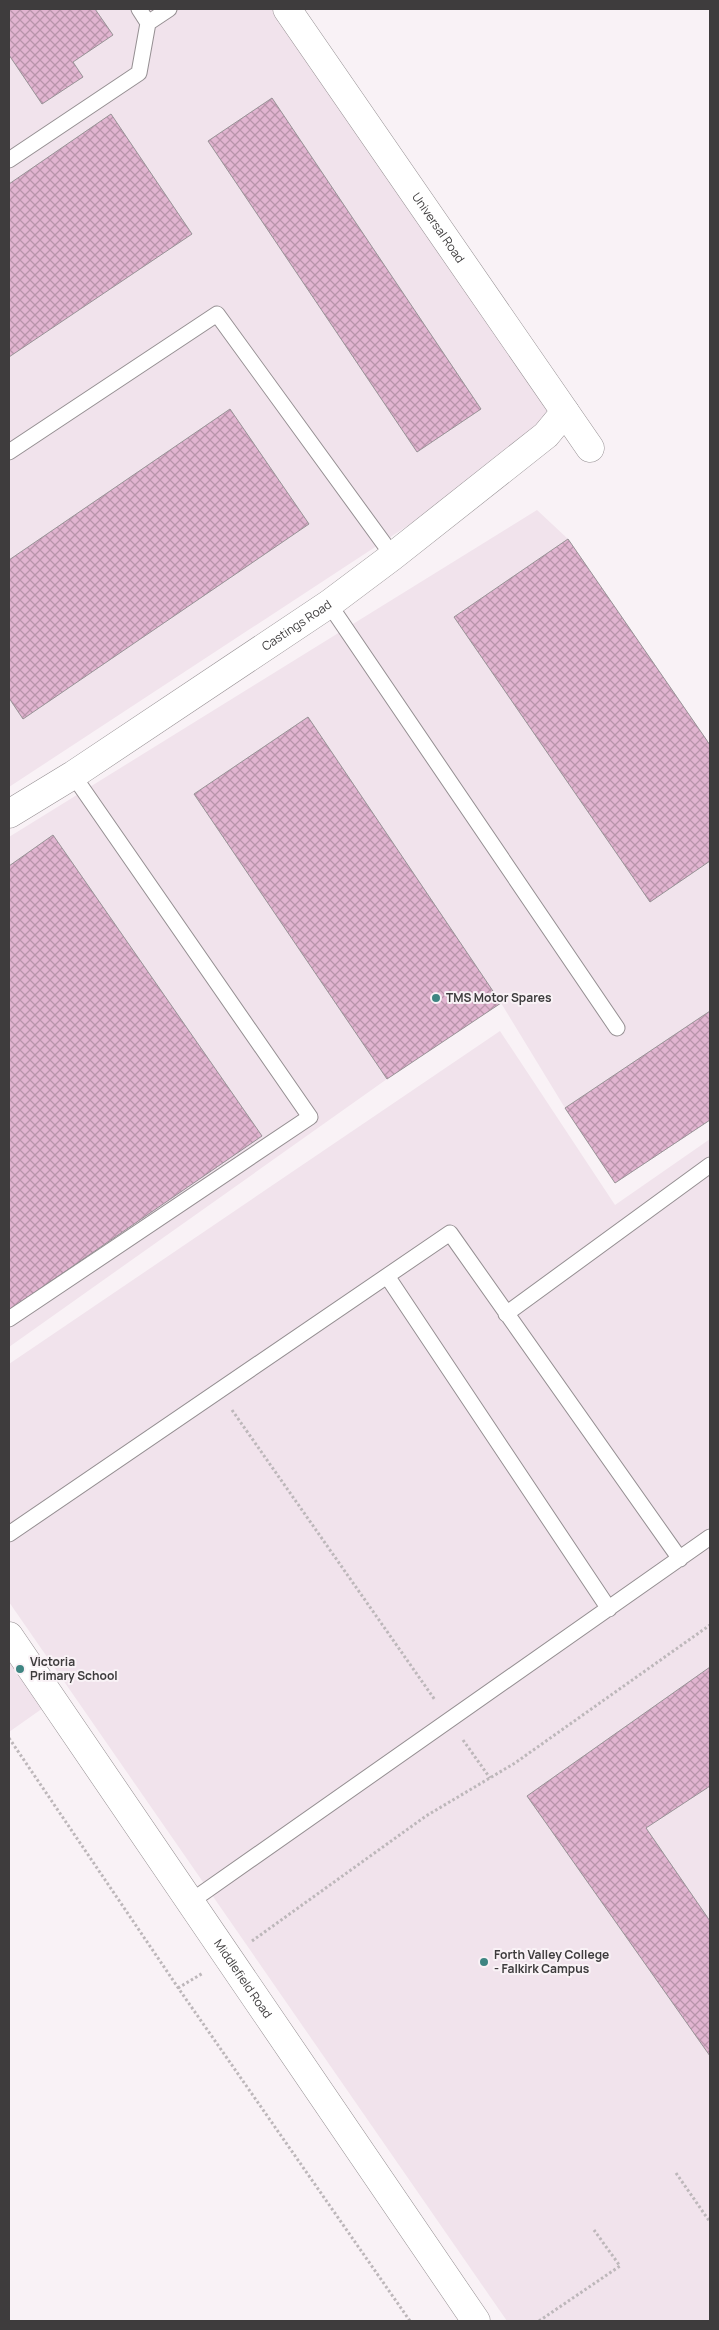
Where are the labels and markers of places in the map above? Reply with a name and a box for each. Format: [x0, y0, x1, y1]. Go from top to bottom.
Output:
place label: TMS Motor Spares [446, 989, 552, 1006]
marker: TMS Motor Spares [430, 992, 442, 1004]
place label: Victoria Primary School [30, 1653, 118, 1684]
marker: Victoria Primary School [14, 1663, 26, 1675]
place label: Forth Valley College - Falkirk Campus [494, 1946, 609, 1977]
marker: Forth Valley College - Falkirk Campus [478, 1956, 490, 1968]

